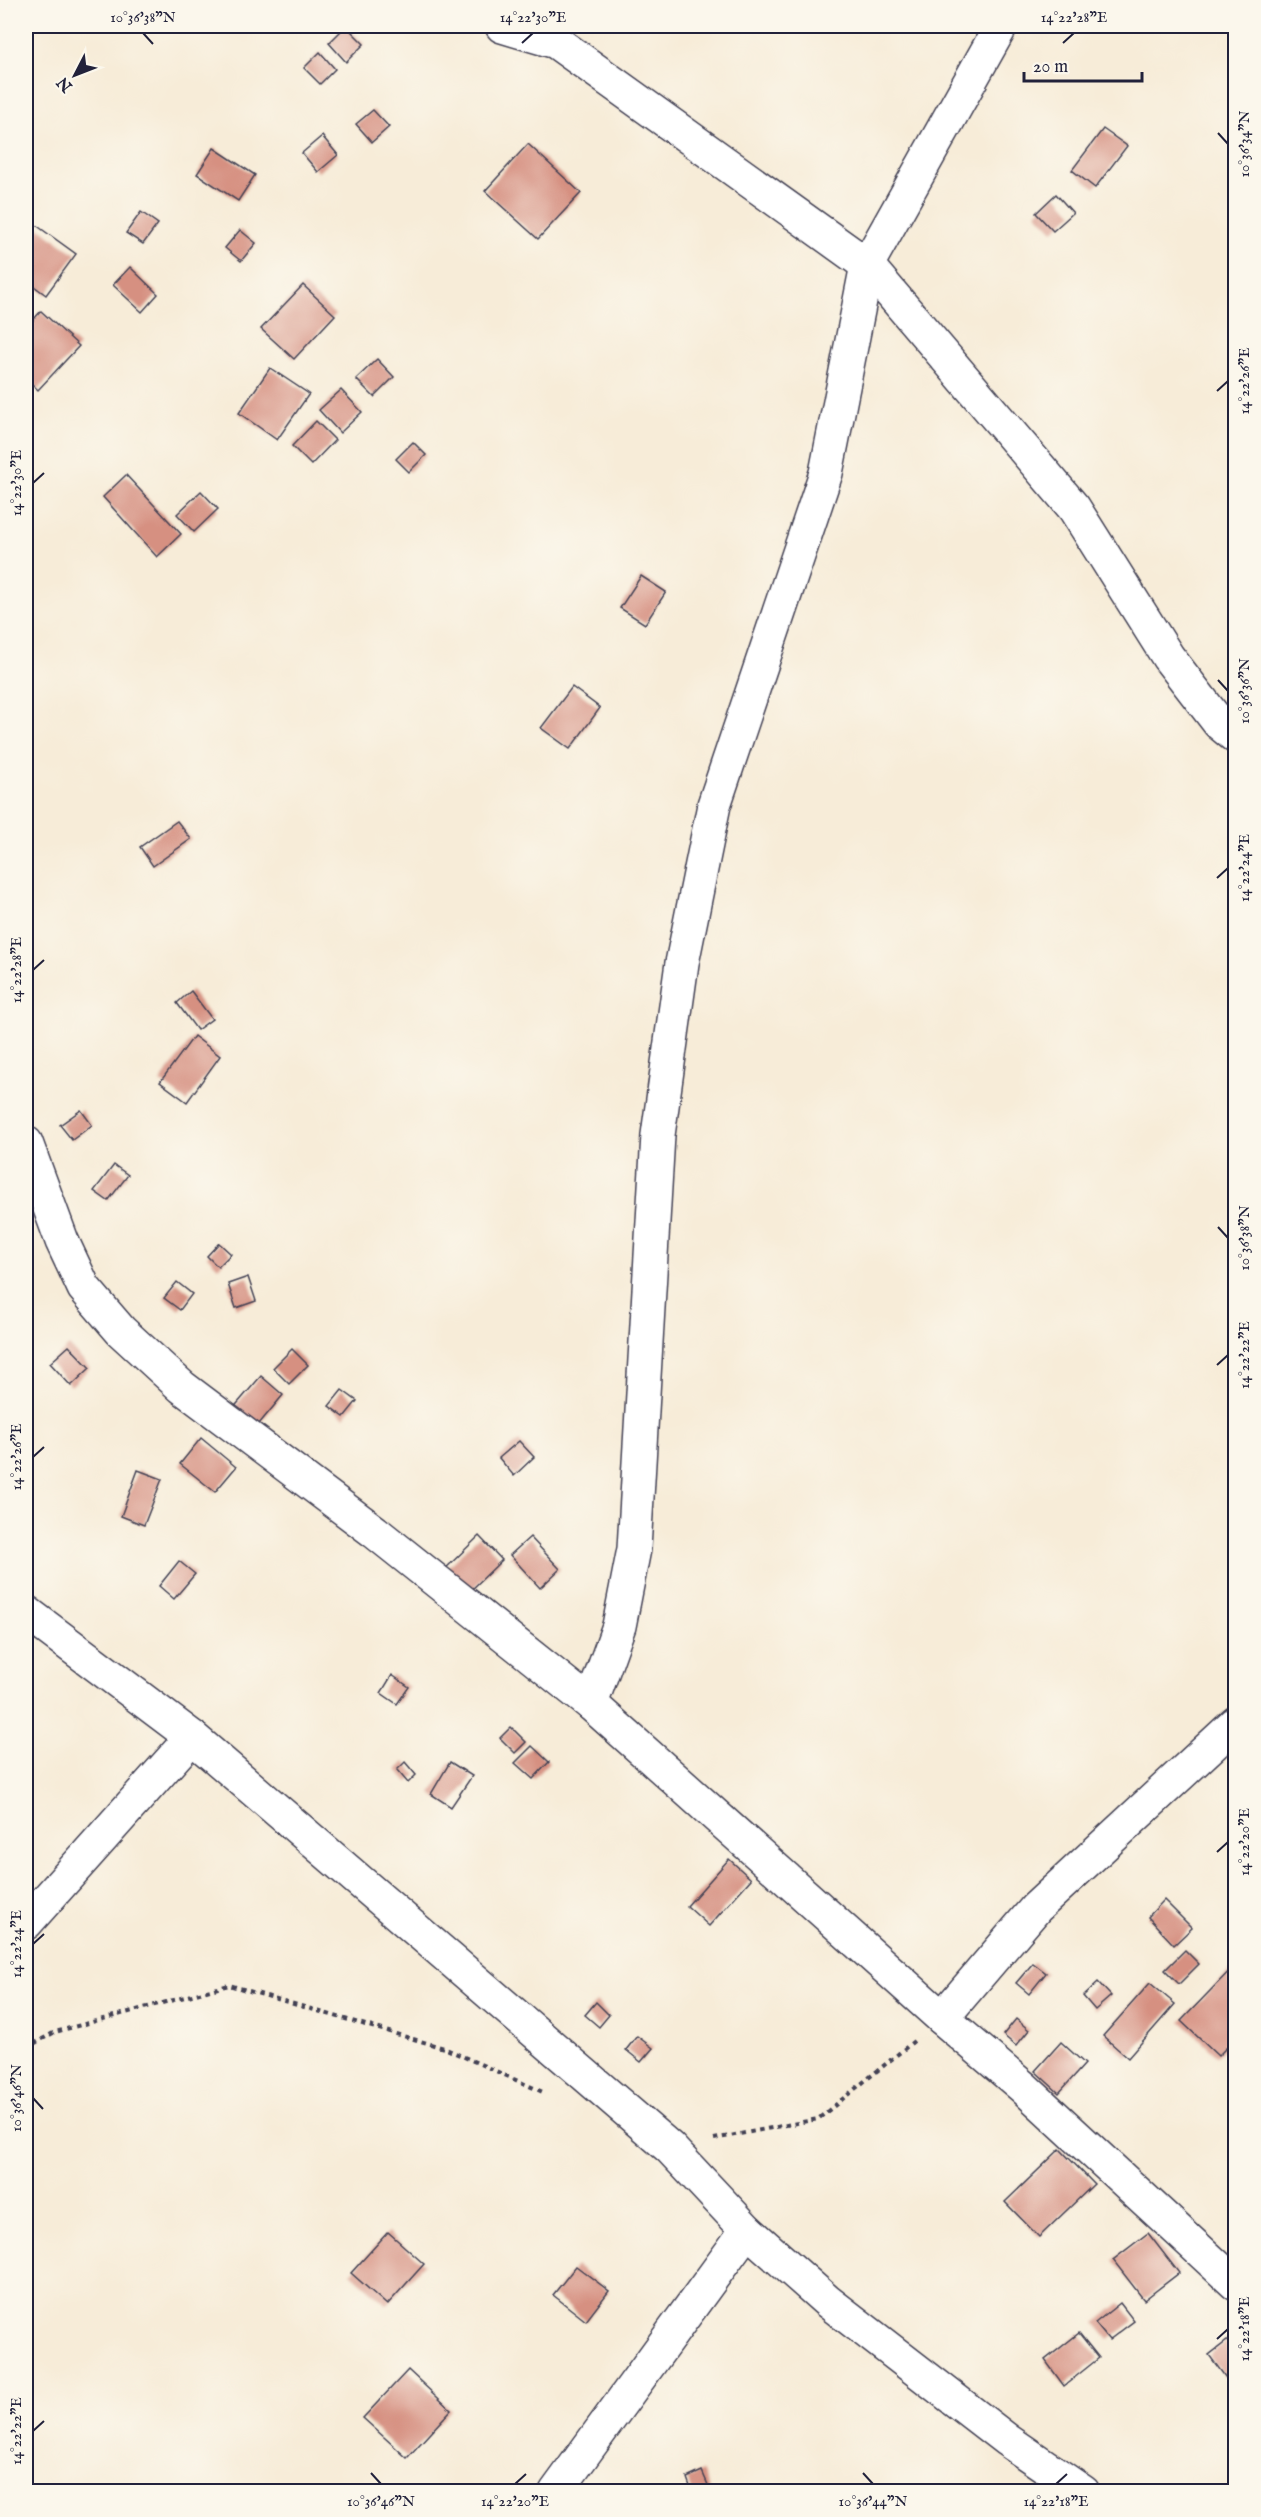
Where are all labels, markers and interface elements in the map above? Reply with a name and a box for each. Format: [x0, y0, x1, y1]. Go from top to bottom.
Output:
text: 10°36'38"N [110, 8, 176, 27]
text: 14°22'30"E [500, 8, 566, 27]
text: 14°22'28"E [1041, 8, 1107, 27]
north arrow [45, 45, 105, 105]
scale bar [1024, 45, 1142, 83]
text: 20 m [1033, 56, 1068, 79]
text: N [53, 72, 78, 96]
text: 10°36'34"N [1235, 110, 1254, 178]
text: 14°22'26"E [1235, 347, 1254, 415]
text: 14°22'30"E [7, 450, 26, 516]
text: 10°36'36"N [1235, 658, 1254, 724]
text: 14°22'24"E [1235, 834, 1254, 902]
text: 14°22'28"E [7, 937, 26, 1003]
text: 10°36'38"N [1235, 1205, 1254, 1271]
text: 14°22'22"E [1235, 1321, 1254, 1389]
text: 14°22'26"E [7, 1423, 26, 1491]
text: 14°22'20"E [1235, 1808, 1254, 1876]
text: 14°22'24"E [7, 1910, 26, 1978]
text: 10°36'46"N [7, 2064, 26, 2132]
text: 14°22'18"E [1235, 2296, 1254, 2362]
text: 14°22'22"E [7, 2397, 26, 2465]
text: 10°36'46"N [347, 2492, 415, 2511]
text: 14°22'20"E [481, 2492, 549, 2511]
text: 10°36'44"N [839, 2492, 907, 2511]
text: 14°22'18"E [1023, 2492, 1089, 2511]

